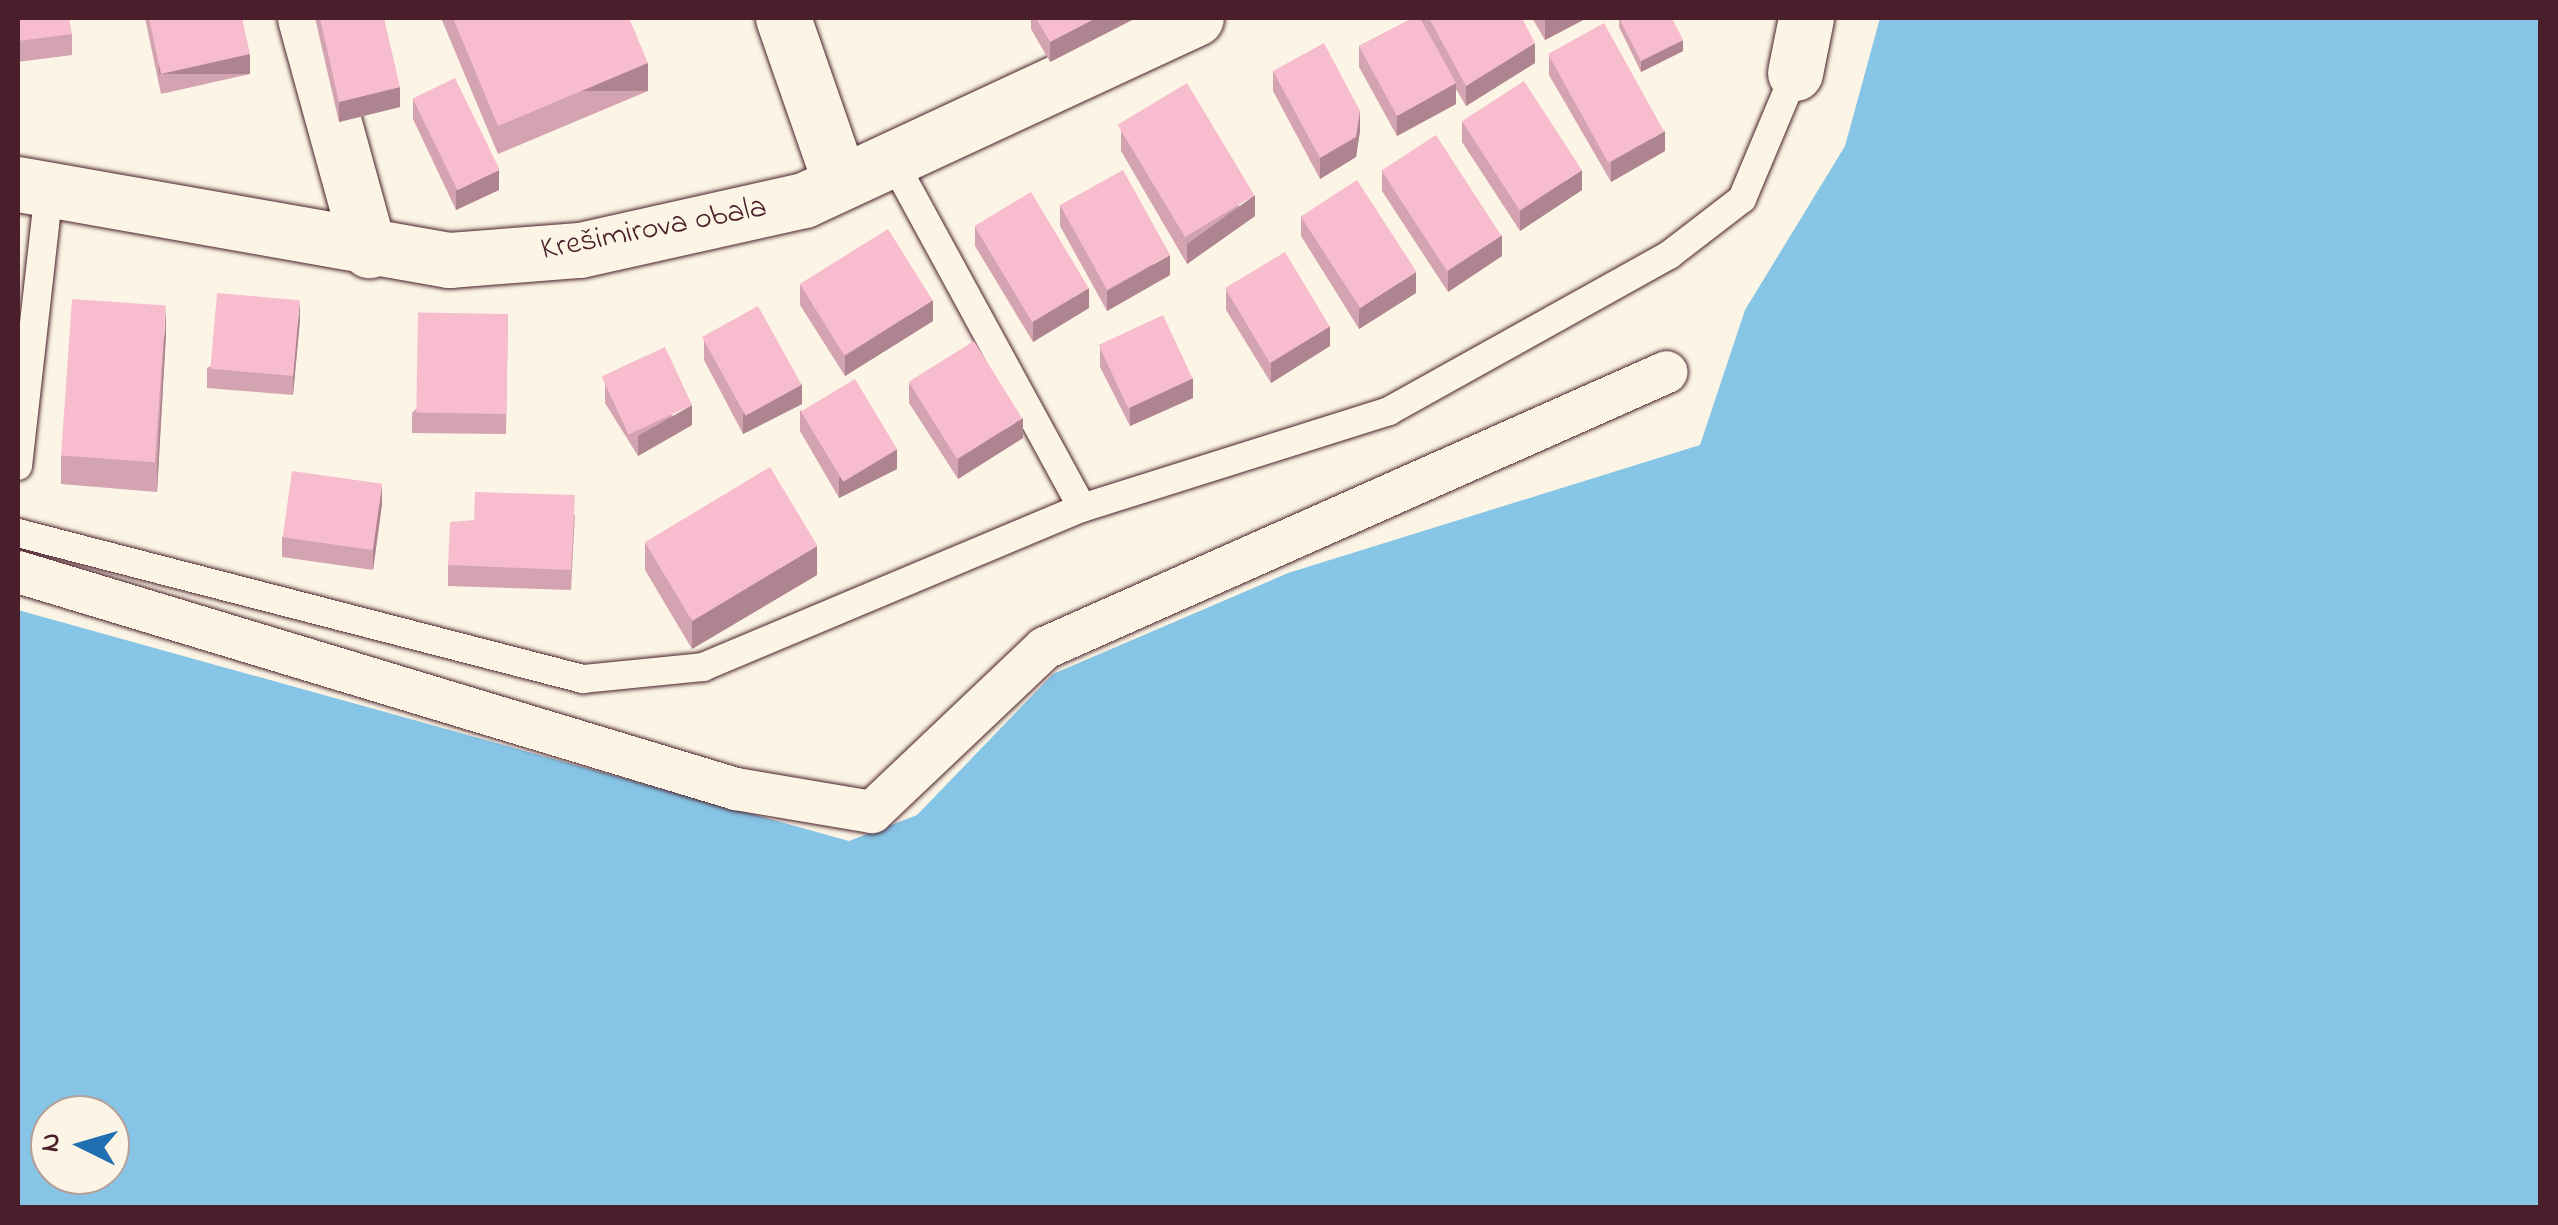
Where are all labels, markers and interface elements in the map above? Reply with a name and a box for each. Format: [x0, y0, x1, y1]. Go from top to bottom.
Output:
street label: Krešimirova obala [538, 189, 770, 271]
north arrow [30, 1095, 130, 1195]
text: N [30, 1131, 73, 1154]

